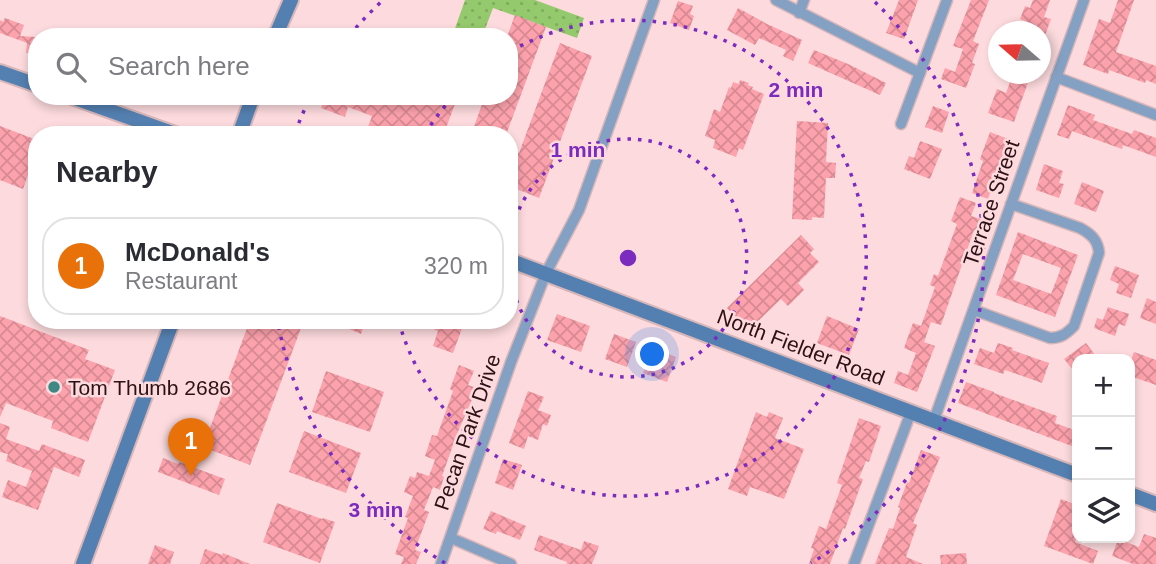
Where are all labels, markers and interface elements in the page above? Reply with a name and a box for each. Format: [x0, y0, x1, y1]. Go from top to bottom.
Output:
north arrow [988, 21, 1051, 84]
search box [28, 28, 518, 105]
icon: search [52, 48, 90, 86]
text: Search here [108, 51, 250, 81]
text: 2 min [769, 78, 823, 101]
street label: Terrace Street [959, 137, 1023, 269]
text: 1 min [551, 138, 605, 161]
text: Nearby [56, 155, 158, 188]
text: McDonald's [125, 237, 270, 267]
centre of rings [616, 246, 640, 270]
text: 1 [75, 253, 87, 279]
text: 320 m [424, 253, 488, 279]
text: Restaurant [125, 268, 238, 294]
street label: North Fielder Road [714, 304, 888, 390]
your location [635, 337, 669, 371]
street label: Pecan Park Drive [430, 351, 504, 513]
map controls [1072, 354, 1135, 543]
button: + [1072, 354, 1135, 417]
place label: Tom Thumb 2686 [68, 376, 231, 399]
marker: Tom Thumb 2686 [46, 379, 62, 395]
button: − [1072, 417, 1135, 480]
pin: 1 [168, 418, 214, 476]
button: layers [1072, 480, 1135, 543]
text: 3 min [349, 498, 403, 521]

